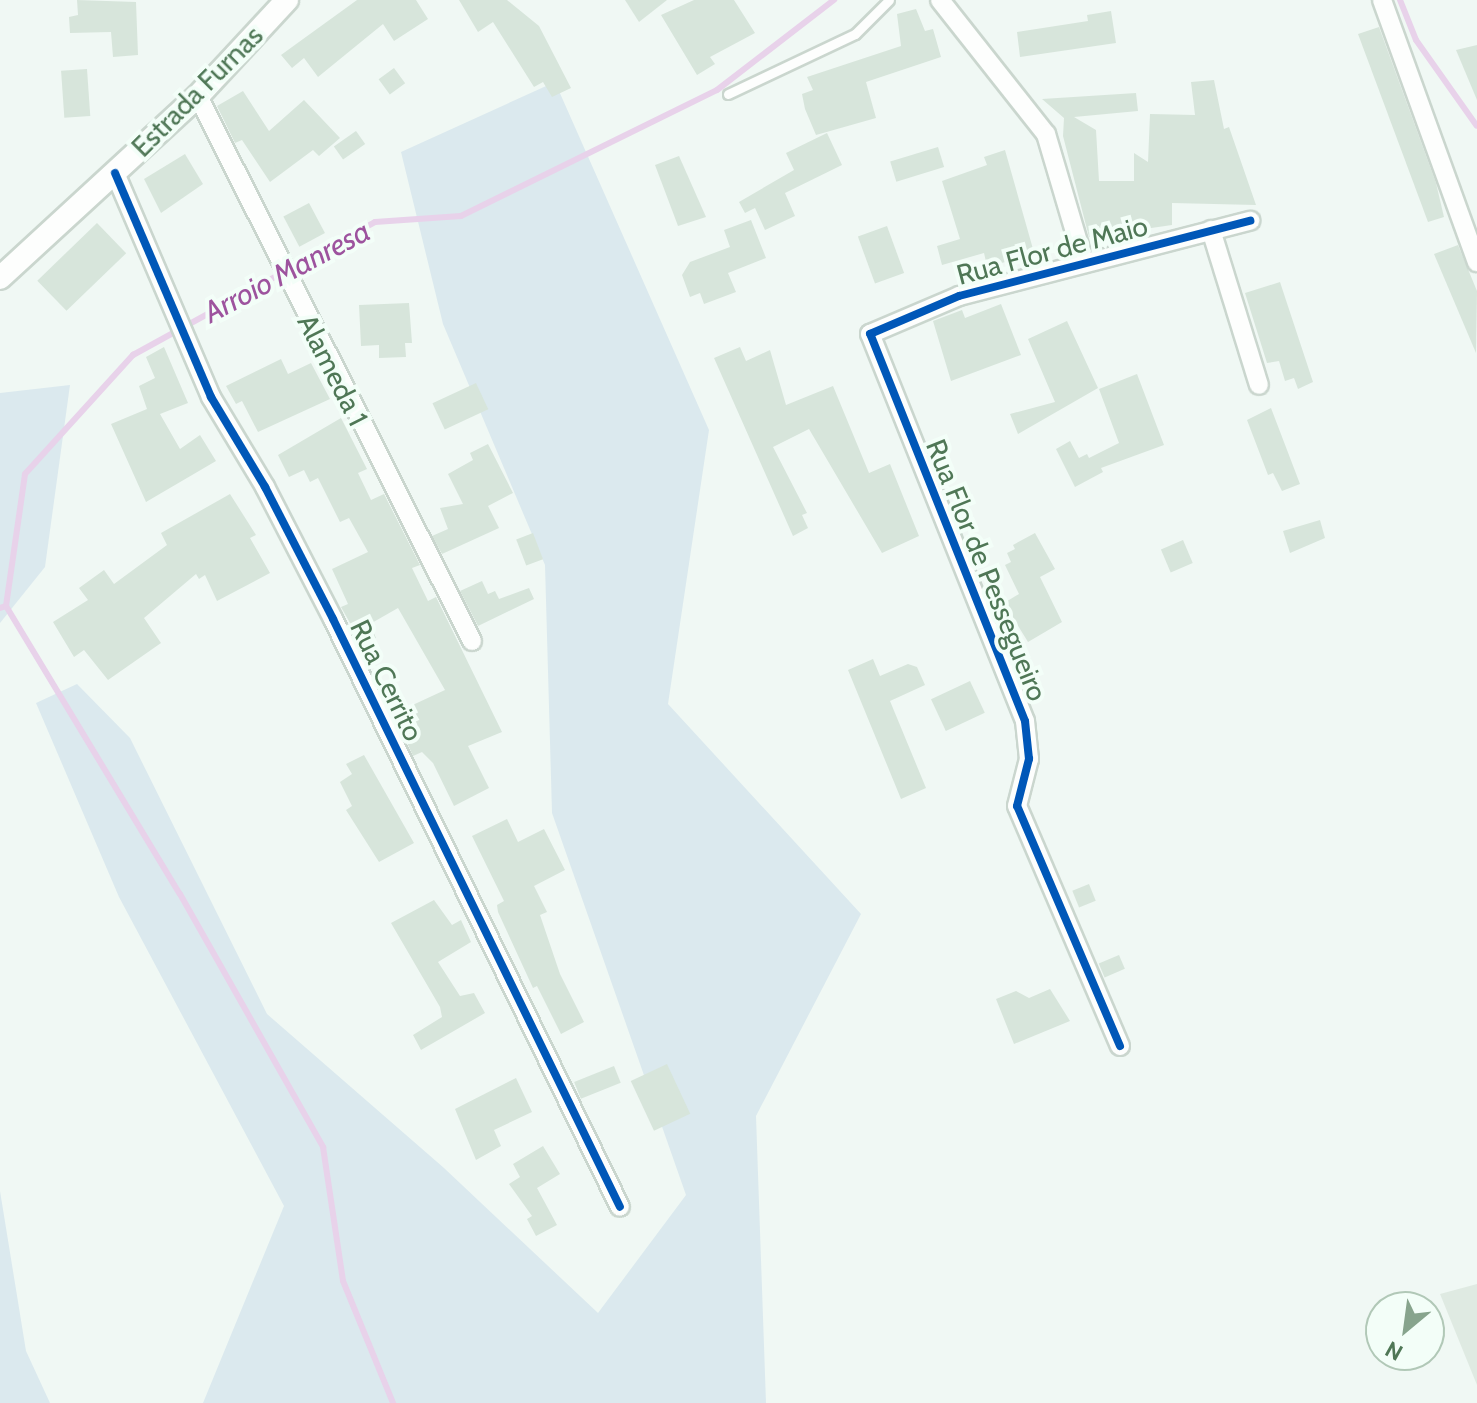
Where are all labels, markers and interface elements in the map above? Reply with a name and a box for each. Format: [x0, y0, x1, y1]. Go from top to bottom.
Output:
street label: Estrada Furnas [124, 18, 270, 164]
street label: Rua Flor de Maio [953, 208, 1151, 292]
water label: Arroio Manresa [198, 213, 376, 331]
street label: Alameda 1 [291, 309, 375, 431]
street label: Rua Flor de Pessegueiro [919, 434, 1055, 706]
street label: Rua Cerrito [343, 614, 431, 746]
north arrow [1365, 1291, 1445, 1371]
text: N [1381, 1335, 1407, 1366]

